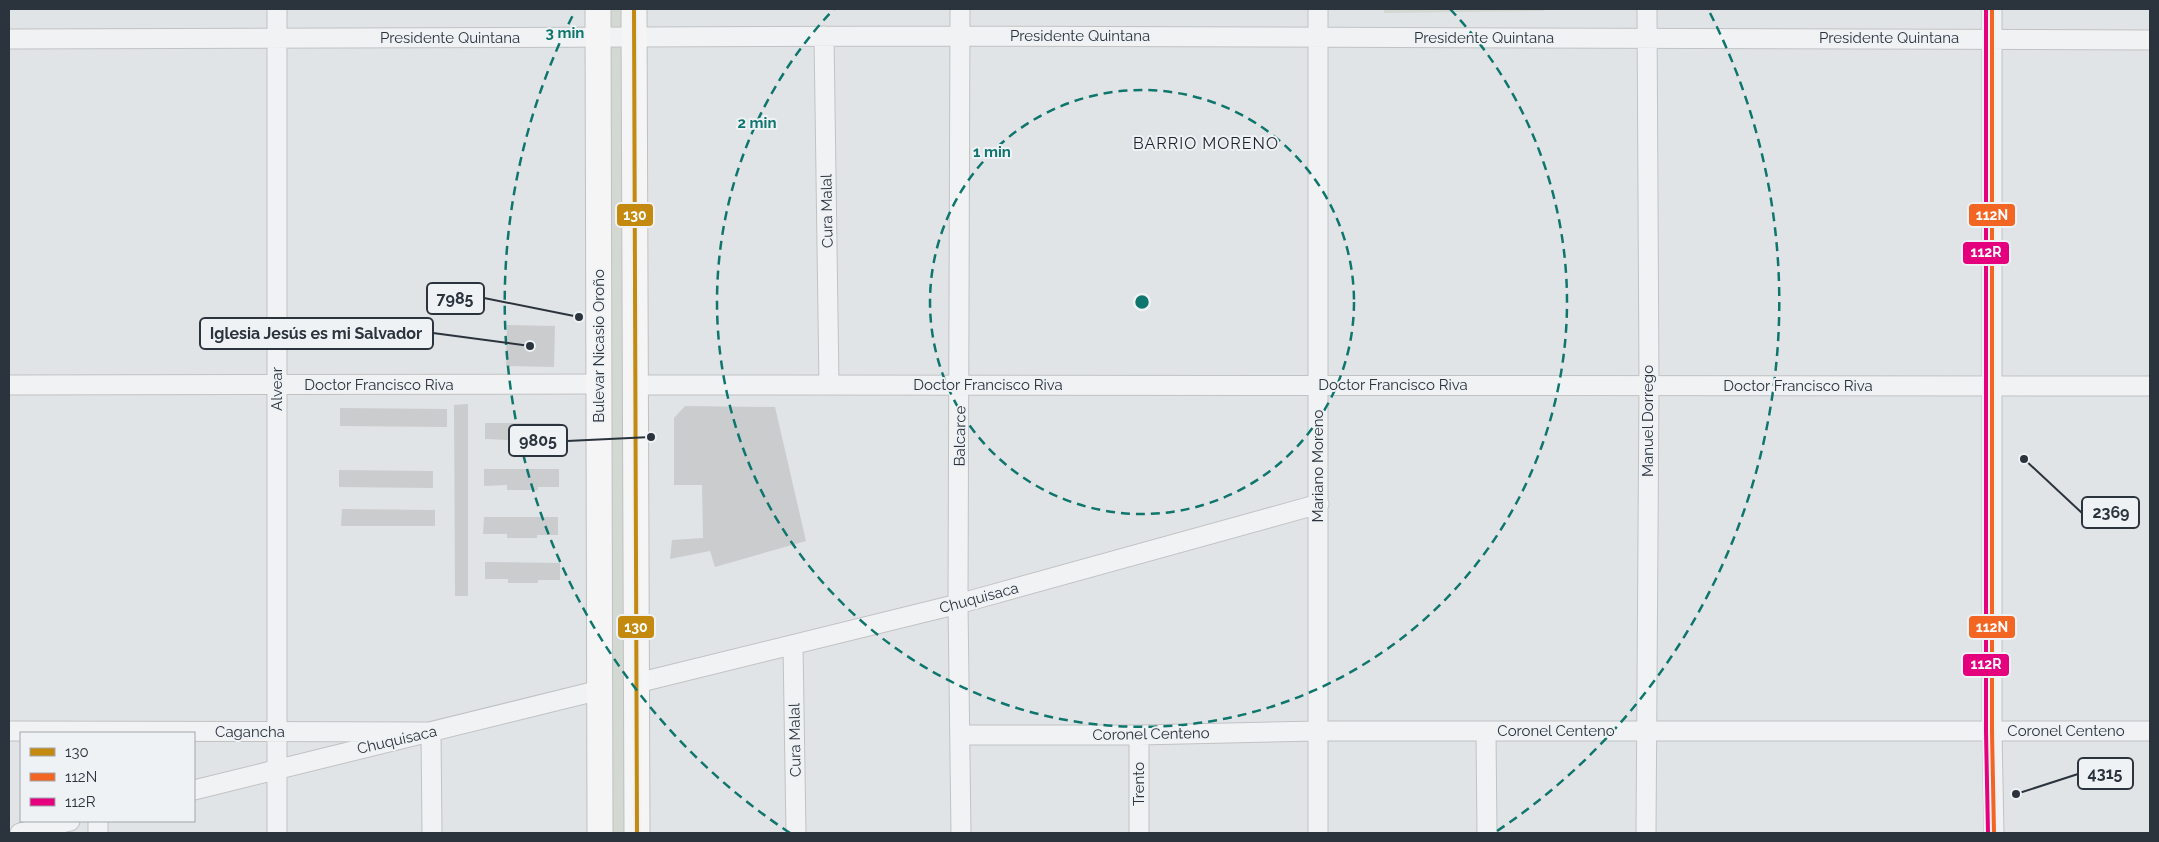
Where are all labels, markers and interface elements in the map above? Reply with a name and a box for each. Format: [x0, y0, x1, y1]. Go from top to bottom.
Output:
text: 3 min [546, 24, 584, 42]
street label: Presidente Quintana [1010, 27, 1150, 45]
street label: Presidente Quintana [380, 29, 520, 47]
street label: Presidente Quintana [1414, 29, 1554, 47]
street label: Presidente Quintana [1819, 29, 1959, 47]
text: 2 min [738, 114, 776, 132]
district label: BARRIO MORENO [1133, 134, 1279, 153]
text: 1 min [973, 143, 1011, 161]
street label: Cura Malal [817, 173, 837, 248]
line badge: 130 [616, 203, 654, 227]
line badge: 112N [1968, 203, 2016, 227]
text: 130 [623, 207, 647, 223]
text: 112N [1976, 207, 2008, 223]
line badge: 112R [1962, 241, 2010, 265]
text: 112R [1970, 244, 2002, 260]
street label: Bulevar Nicasio Oroño [590, 269, 608, 423]
callout: 7985 [427, 283, 484, 314]
text: 7985 [437, 289, 474, 308]
centre of rings [1133, 293, 1151, 311]
callout: Iglesia Jesús es mi Salvador [200, 318, 433, 349]
text: Iglesia Jesús es mi Salvador [210, 324, 422, 343]
street label: Manuel Dorrego [1639, 365, 1657, 477]
street label: Alvear [268, 366, 286, 411]
street label: Doctor Francisco Riva [304, 376, 454, 394]
street label: Doctor Francisco Riva [913, 376, 1063, 394]
street label: Doctor Francisco Riva [1318, 376, 1468, 394]
street label: Doctor Francisco Riva [1723, 377, 1873, 395]
street label: Balcarce [950, 405, 970, 466]
street label: Mariano Moreno [1309, 409, 1327, 522]
callout: 9805 [509, 425, 567, 456]
text: 9805 [519, 431, 557, 450]
callout: 2369 [2082, 497, 2139, 528]
text: 2369 [2092, 503, 2130, 522]
street label: Chuquisaca [937, 579, 1021, 617]
line badge: 130 [617, 615, 655, 639]
line badge: 112N [1968, 615, 2016, 639]
text: 130 [624, 619, 648, 635]
text: 112N [1976, 619, 2008, 635]
line badge: 112R [1962, 653, 2010, 677]
text: 112R [1970, 656, 2002, 672]
street label: Cura Malal [785, 702, 805, 777]
street label: Chuquisaca [355, 722, 439, 758]
street label: Coronel Centeno [1497, 722, 1615, 740]
street label: Coronel Centeno [2007, 722, 2125, 740]
street label: Cagancha [215, 723, 285, 741]
street label: Coronel Centeno [1092, 724, 1210, 744]
legend [20, 732, 195, 822]
text: 130 [65, 743, 89, 761]
callout: 4315 [2078, 758, 2133, 789]
street label: Trento [1130, 762, 1148, 806]
text: 4315 [2088, 764, 2123, 783]
text: 112N [65, 768, 97, 786]
text: 112R [65, 793, 96, 811]

